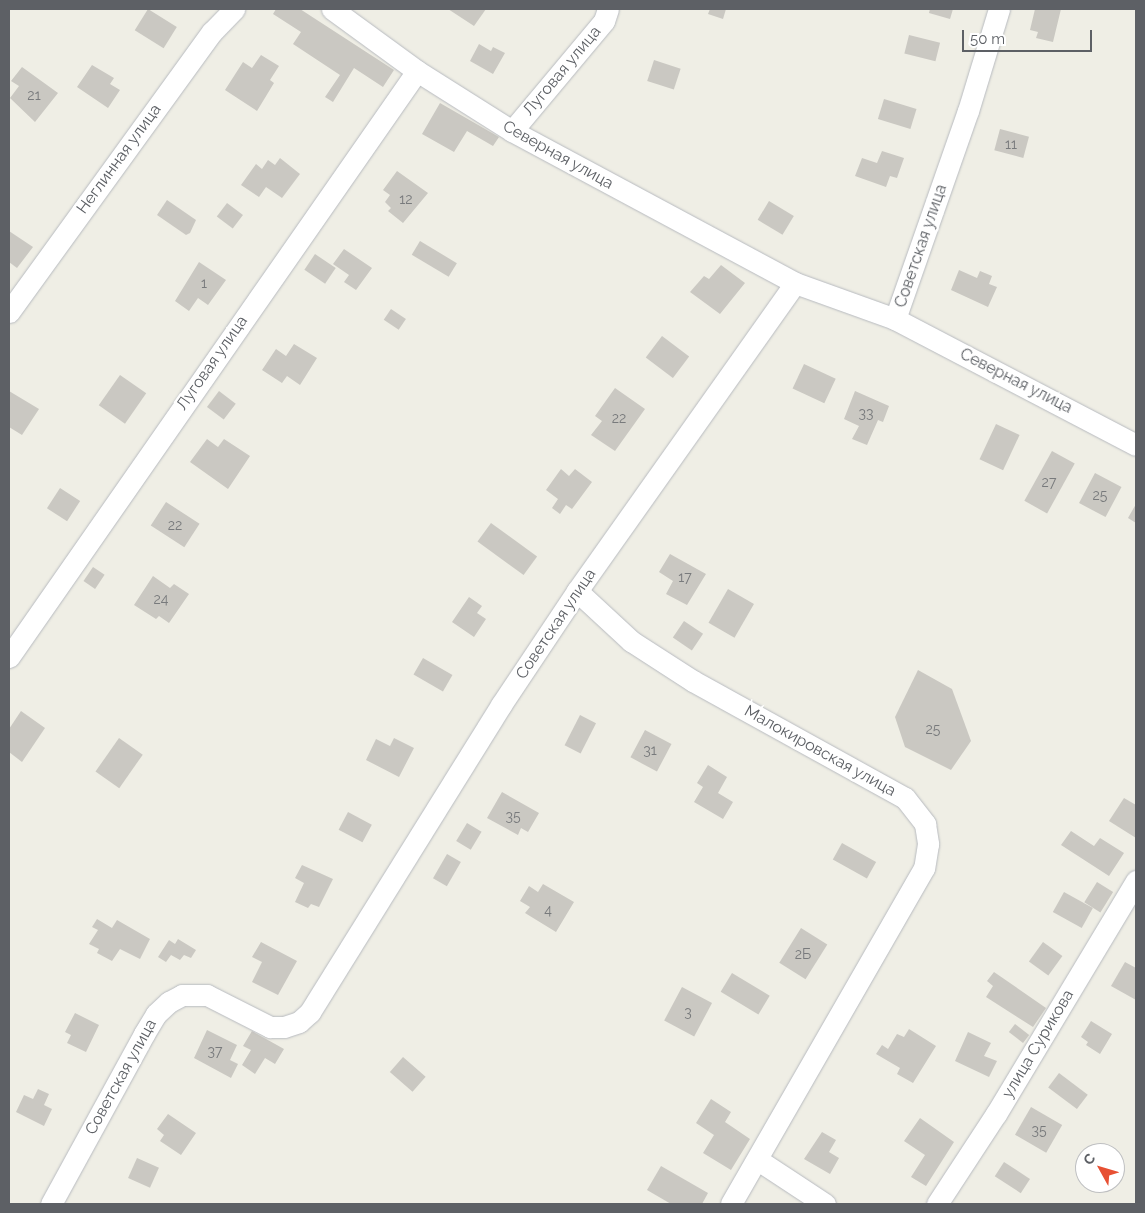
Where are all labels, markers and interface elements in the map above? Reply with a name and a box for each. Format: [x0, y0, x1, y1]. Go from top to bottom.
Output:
scale bar [965, 20, 1095, 52]
street label: Луговая улица [519, 22, 605, 120]
text: 50 m [970, 30, 1005, 48]
house number: 21 [27, 87, 41, 103]
street label: Неглинная улица [73, 100, 165, 218]
street label: Северная улица [499, 117, 617, 193]
house number: 11 [1005, 136, 1017, 152]
street label: Советская улица [891, 182, 951, 310]
house number: 12 [399, 191, 413, 207]
house number: 1 [201, 275, 207, 291]
street label: Луговая улица [172, 312, 252, 414]
street label: Северная улица [956, 344, 1076, 418]
house number: 33 [859, 405, 873, 421]
house number: 22 [612, 410, 626, 426]
house number: 27 [1042, 474, 1056, 490]
house number: 25 [1093, 487, 1107, 503]
house number: 22 [168, 517, 182, 533]
street label: Советская улица [512, 565, 600, 683]
house number: 17 [678, 569, 692, 585]
house number: 24 [154, 591, 168, 607]
street label: Малокировская улица [741, 701, 899, 801]
house number: 25 [926, 721, 940, 737]
house number: 31 [643, 742, 657, 758]
house number: 35 [505, 808, 521, 824]
house number: 4 [544, 902, 552, 918]
house number: 2Б [795, 946, 811, 962]
street label: улица Сурикова [998, 986, 1078, 1102]
house number: 3 [684, 1004, 692, 1020]
street label: Советская улица [81, 1016, 161, 1138]
house number: 37 [208, 1043, 222, 1059]
house number: 35 [1031, 1122, 1047, 1138]
north arrow [1075, 1143, 1125, 1193]
text: С [1080, 1150, 1098, 1168]

